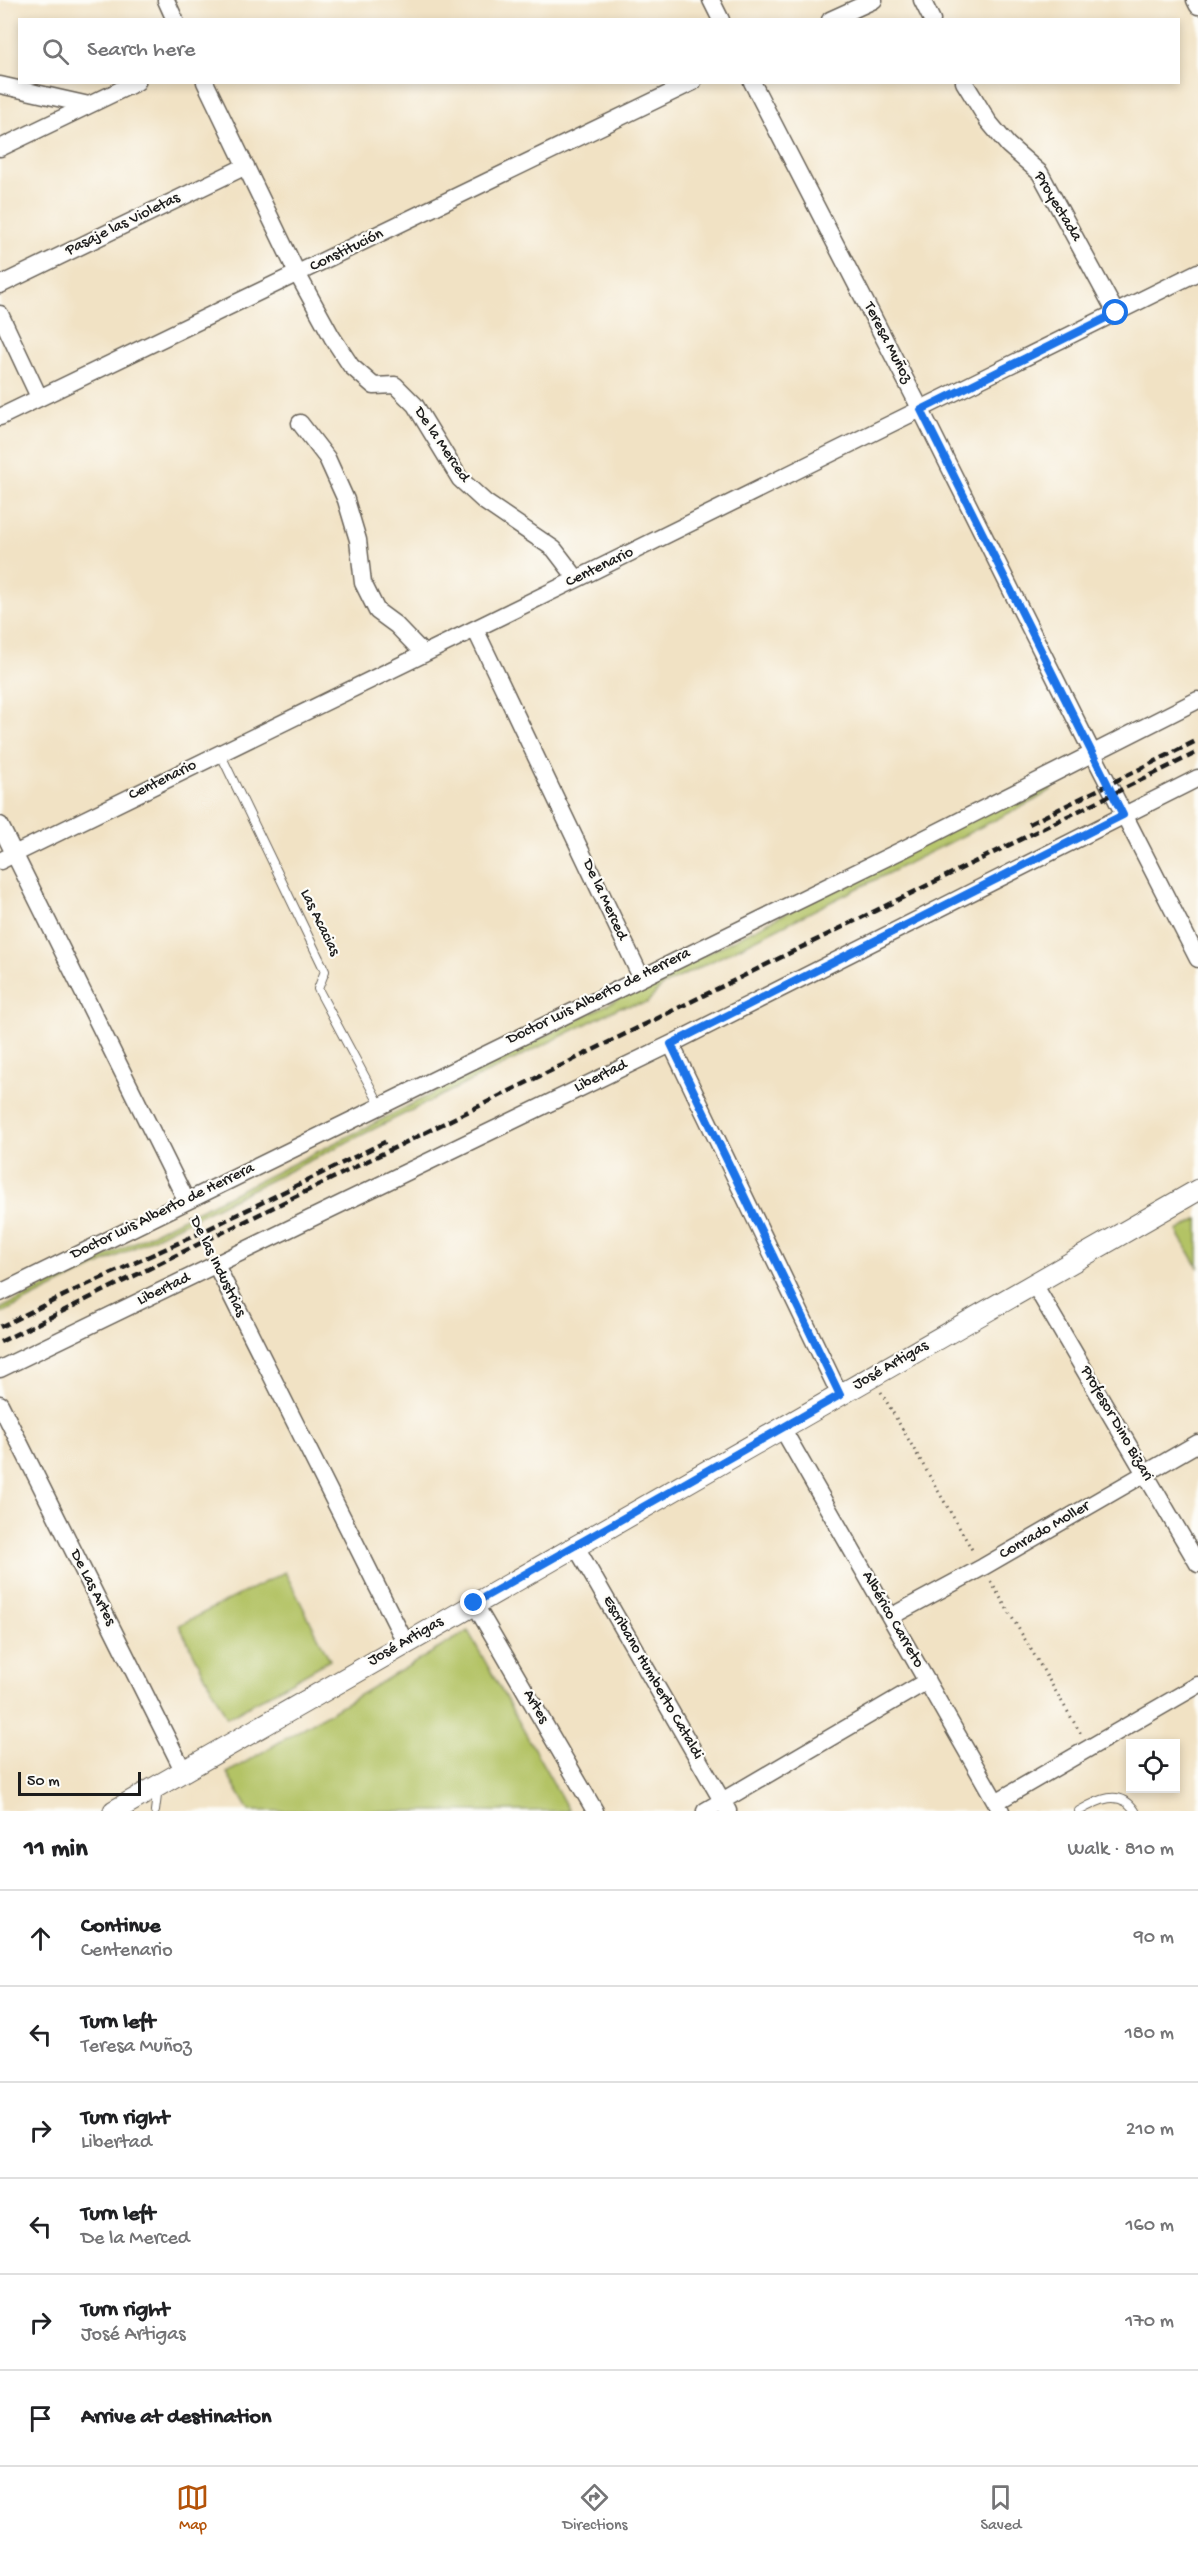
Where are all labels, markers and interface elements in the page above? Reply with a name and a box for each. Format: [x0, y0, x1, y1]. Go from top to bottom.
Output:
search box [18, 18, 1180, 84]
icon: search [39, 35, 72, 68]
text: Search here [87, 38, 195, 64]
street label: Proyectada [1028, 168, 1086, 246]
street label: Pasaje las Violetas [62, 189, 184, 261]
street label: Constitución [307, 225, 387, 277]
street label: Teresa Muñoz [858, 298, 916, 388]
route start [1102, 299, 1128, 325]
street label: De la Merced [408, 403, 474, 488]
street label: Centenario [563, 543, 637, 593]
street label: Centenario [126, 756, 200, 806]
street label: De la Merced [577, 856, 632, 945]
street label: Las Acacias [295, 887, 344, 960]
street label: Doctor Luis Alberto de Herrera [503, 944, 695, 1050]
street label: Libertad [571, 1055, 632, 1098]
street label: Doctor Luis Alberto de Herrera [67, 1159, 259, 1265]
street label: De las Industrias [184, 1213, 250, 1321]
street label: Libertad [134, 1268, 195, 1311]
street label: José Artigas [850, 1336, 933, 1395]
street label: Profesor Dino Bizari [1075, 1362, 1157, 1485]
street label: Conrado Moller [997, 1497, 1095, 1564]
street label: De Las Artes [64, 1546, 120, 1630]
street label: Albérico Carreto [857, 1568, 927, 1672]
route end [460, 1589, 486, 1615]
street label: Escribano Humberto Cataldi [597, 1593, 707, 1763]
street label: José Artigas [365, 1612, 448, 1671]
street label: Artes [518, 1687, 553, 1728]
map controls [1126, 1739, 1180, 1793]
button: locate [1126, 1739, 1180, 1793]
scale bar [18, 1769, 141, 1796]
text: 50 m [27, 1773, 60, 1792]
text: 11 min [24, 1835, 88, 1866]
text: Walk · 810 m [1067, 1839, 1174, 1862]
text: Continue [81, 1914, 161, 1940]
icon: ahead [24, 1922, 57, 1955]
text: 90 m [1134, 1927, 1174, 1950]
text: Centenario [81, 1940, 173, 1963]
text: Turn left [81, 2010, 155, 2036]
icon: left [24, 2018, 57, 2051]
text: 180 m [1125, 2023, 1174, 2046]
text: Teresa Muñoz [81, 2036, 192, 2059]
text: Turn right [81, 2106, 169, 2132]
icon: right [24, 2114, 57, 2147]
text: 210 m [1126, 2119, 1174, 2142]
text: Libertad [81, 2132, 152, 2155]
text: Turn left [81, 2202, 155, 2228]
icon: left [24, 2210, 57, 2243]
text: 160 m [1125, 2215, 1174, 2238]
text: De la Merced [81, 2228, 189, 2251]
text: Turn right [81, 2298, 169, 2324]
icon: right [24, 2306, 57, 2339]
text: 170 m [1125, 2311, 1174, 2334]
text: José Artigas [81, 2324, 186, 2347]
icon: arrive [24, 2402, 57, 2435]
text: Arrive at destination [81, 2405, 271, 2431]
tab: Map [176, 2481, 209, 2536]
tab: Directions [562, 2481, 628, 2536]
tab: Saved [980, 2481, 1021, 2536]

